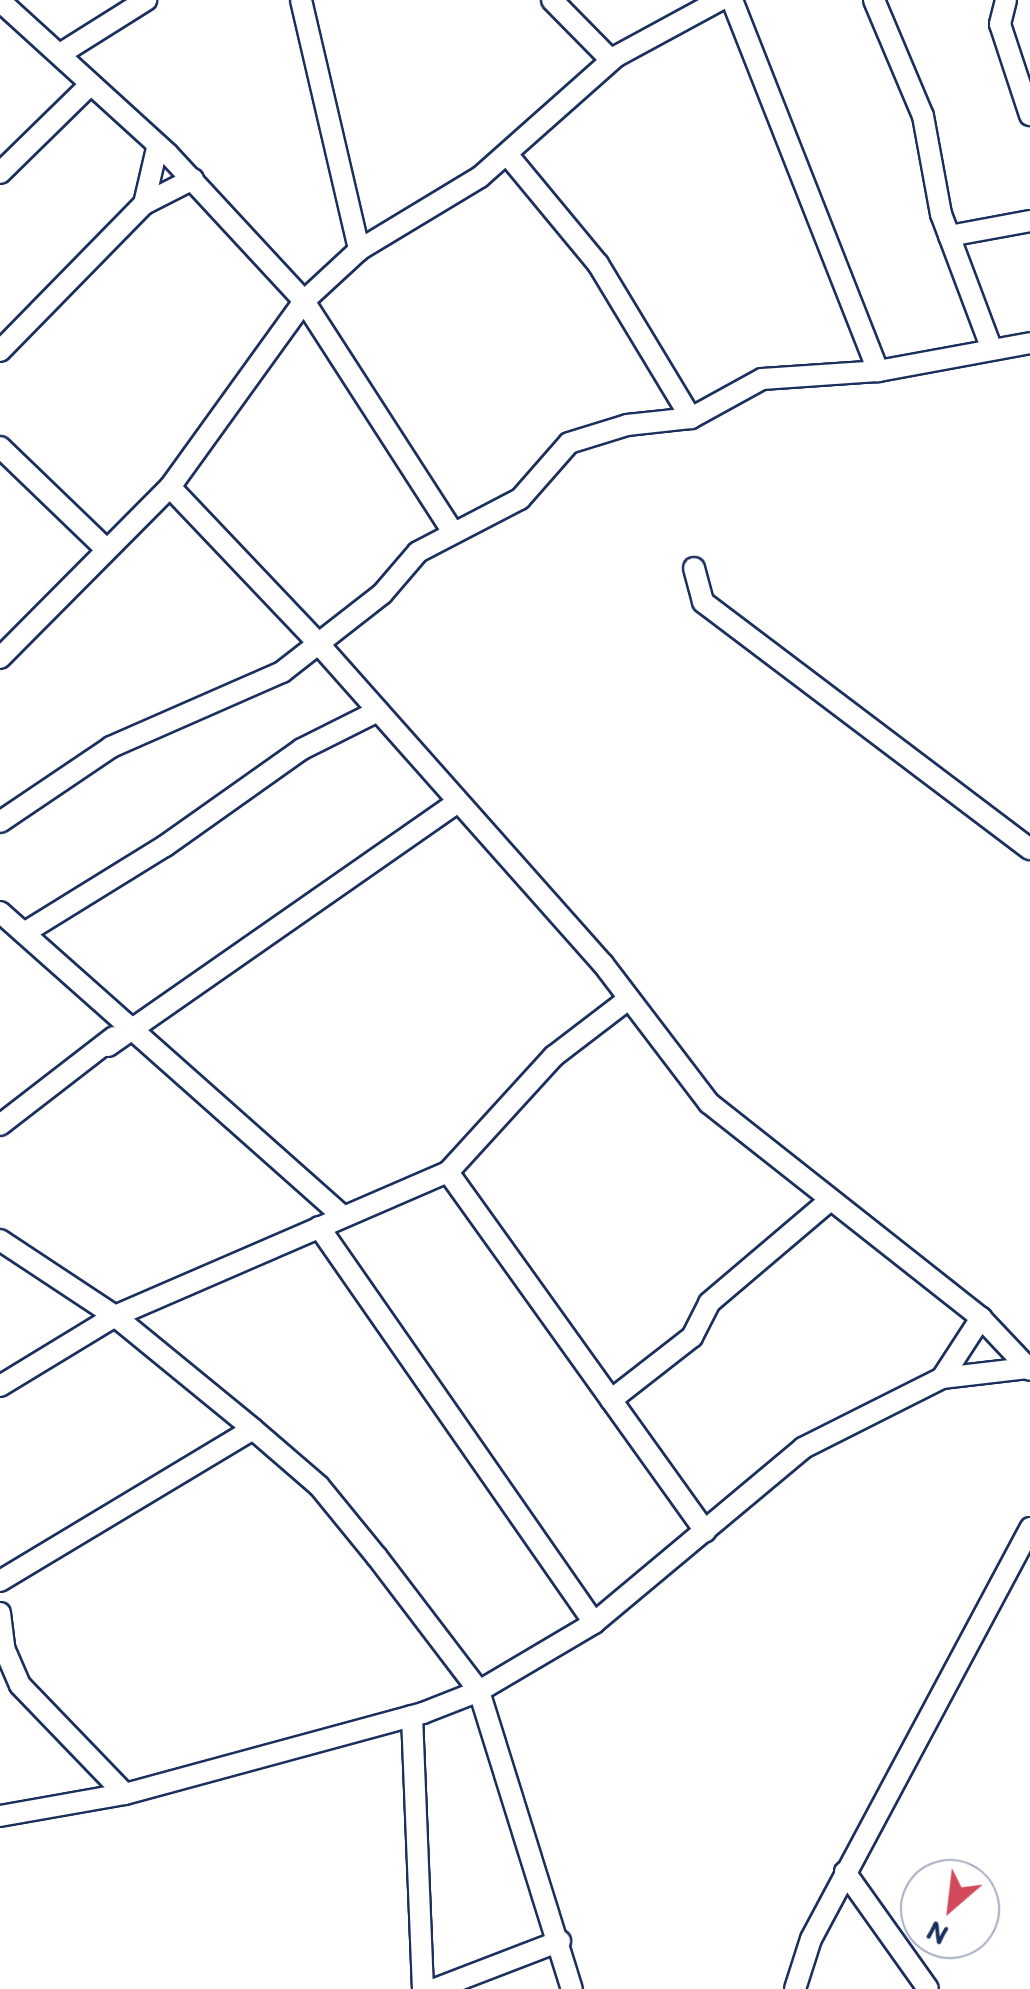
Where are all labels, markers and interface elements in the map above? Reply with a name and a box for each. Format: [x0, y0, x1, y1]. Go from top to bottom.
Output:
north arrow [900, 1859, 1000, 1959]
text: N [921, 1914, 953, 1953]

